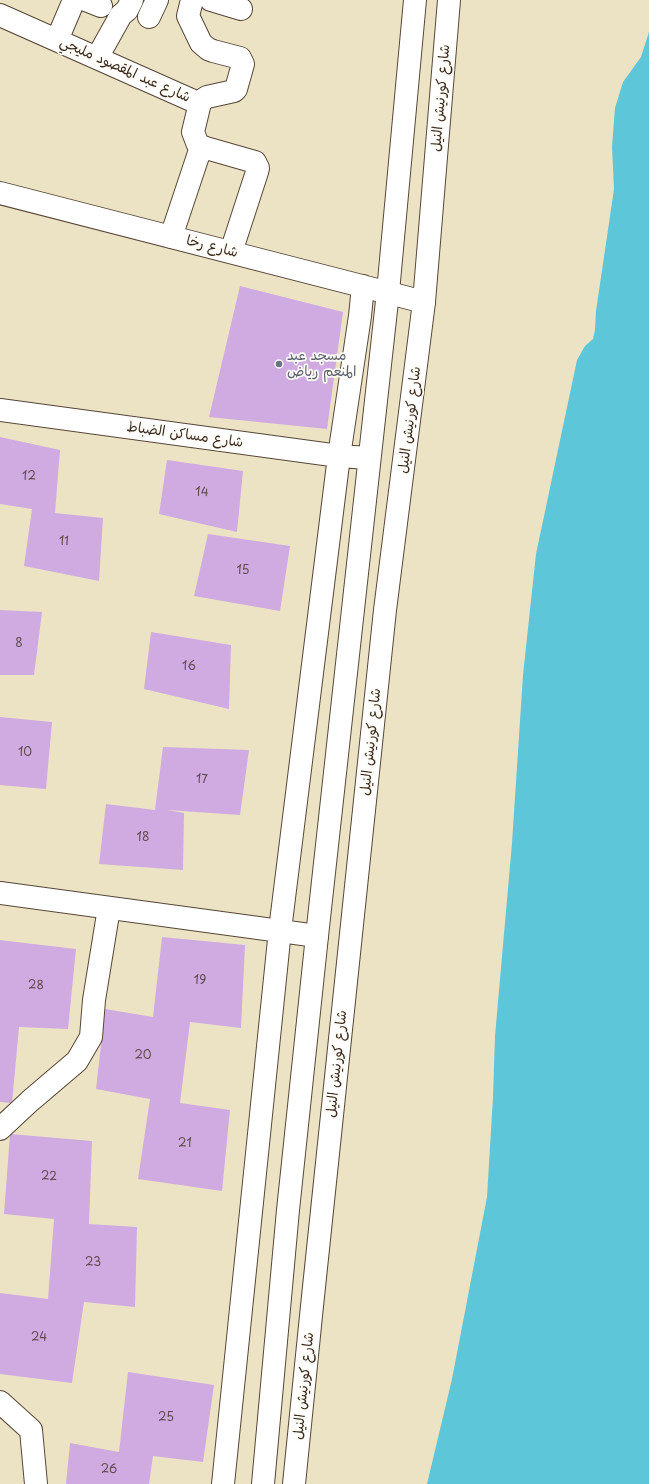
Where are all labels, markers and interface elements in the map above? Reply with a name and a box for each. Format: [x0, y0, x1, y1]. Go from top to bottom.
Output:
street label: شارع عبد المقصود مليجي [57, 34, 193, 106]
street label: شارع كورنيش النيل [428, 44, 454, 152]
street label: شارع رخا [184, 232, 240, 262]
place label: مسجد عبد المنعم رياض [287, 348, 356, 380]
marker: مسجد عبد المنعم رياض [274, 359, 284, 369]
street label: شارع كورنيش النيل [395, 365, 425, 475]
street label: شارع مساكن الضباط [126, 419, 244, 451]
house number: 12 [22, 470, 36, 484]
house number: 14 [195, 486, 209, 500]
house number: 11 [59, 535, 69, 549]
house number: 15 [236, 564, 250, 578]
house number: 8 [15, 637, 23, 651]
house number: 16 [182, 660, 196, 674]
street label: شارع كورنيش النيل [357, 688, 385, 796]
house number: 10 [18, 746, 32, 760]
house number: 17 [196, 773, 208, 787]
house number: 18 [137, 831, 149, 845]
house number: 19 [194, 974, 206, 988]
house number: 28 [28, 979, 44, 993]
street label: شارع كورنيش النيل [323, 1010, 351, 1118]
house number: 20 [134, 1049, 152, 1063]
house number: 21 [178, 1137, 192, 1151]
house number: 22 [41, 1170, 57, 1184]
house number: 23 [85, 1256, 101, 1270]
house number: 24 [31, 1331, 47, 1345]
street label: شارع كورنيش النيل [290, 1332, 318, 1440]
house number: 25 [158, 1411, 174, 1425]
house number: 26 [101, 1463, 117, 1477]

